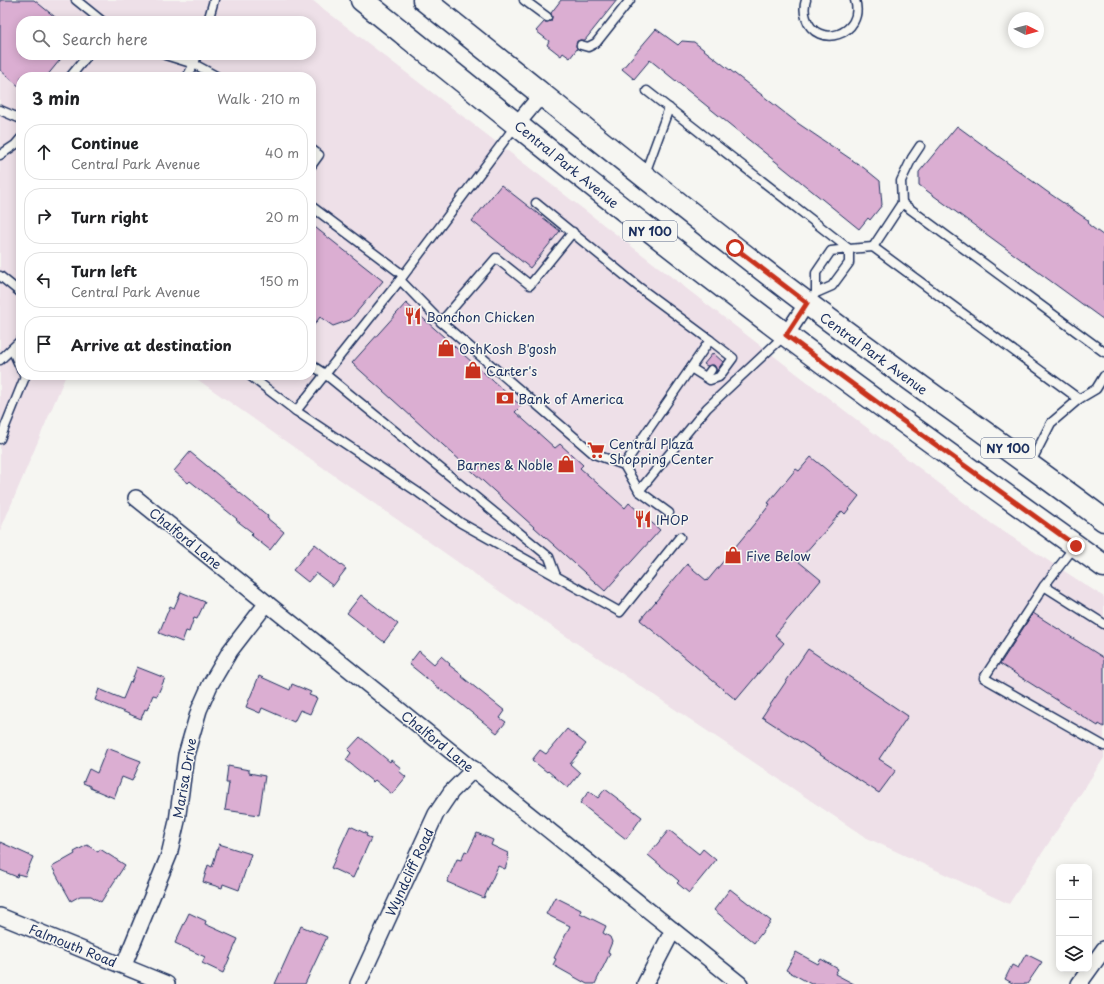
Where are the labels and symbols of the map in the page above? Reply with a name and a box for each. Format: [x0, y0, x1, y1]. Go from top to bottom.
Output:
north arrow [1008, 12, 1044, 48]
street label: Central Park Avenue [511, 116, 623, 212]
road number: NY 100 [623, 221, 677, 241]
route start [726, 239, 744, 257]
restaurant icon: Bonchon Chicken [403, 306, 423, 326]
place label: Bonchon Chicken [426, 307, 535, 326]
street label: Central Park Avenue [816, 307, 932, 399]
shop icon: OshKosh B'gosh [436, 338, 456, 358]
place label: OshKosh B'gosh [459, 339, 557, 358]
shop icon: Carter's [463, 360, 483, 380]
place label: Carter's [486, 361, 537, 380]
bank icon: Bank of America [495, 388, 515, 408]
place label: Bank of America [518, 389, 625, 408]
place label: Central Plaza Shopping Center [609, 434, 714, 468]
road number: NY 100 [981, 438, 1035, 458]
supermarket icon: Central Plaza Shopping Center [586, 440, 606, 460]
shop icon: Barnes & Noble [556, 454, 576, 474]
place label: Barnes & Noble [456, 455, 553, 474]
street label: Chalford Lane [146, 503, 226, 573]
restaurant icon: IHOP [633, 509, 653, 529]
place label: IHOP [656, 510, 689, 529]
route end [1067, 537, 1085, 555]
shop icon: Five Below [723, 545, 743, 565]
place label: Five Below [746, 546, 811, 565]
street label: Chalford Lane [398, 706, 478, 776]
street label: Marisa Drive [168, 736, 200, 820]
street label: Wyndcliff Road [380, 825, 438, 919]
street label: Falmouth Road [26, 919, 120, 971]

